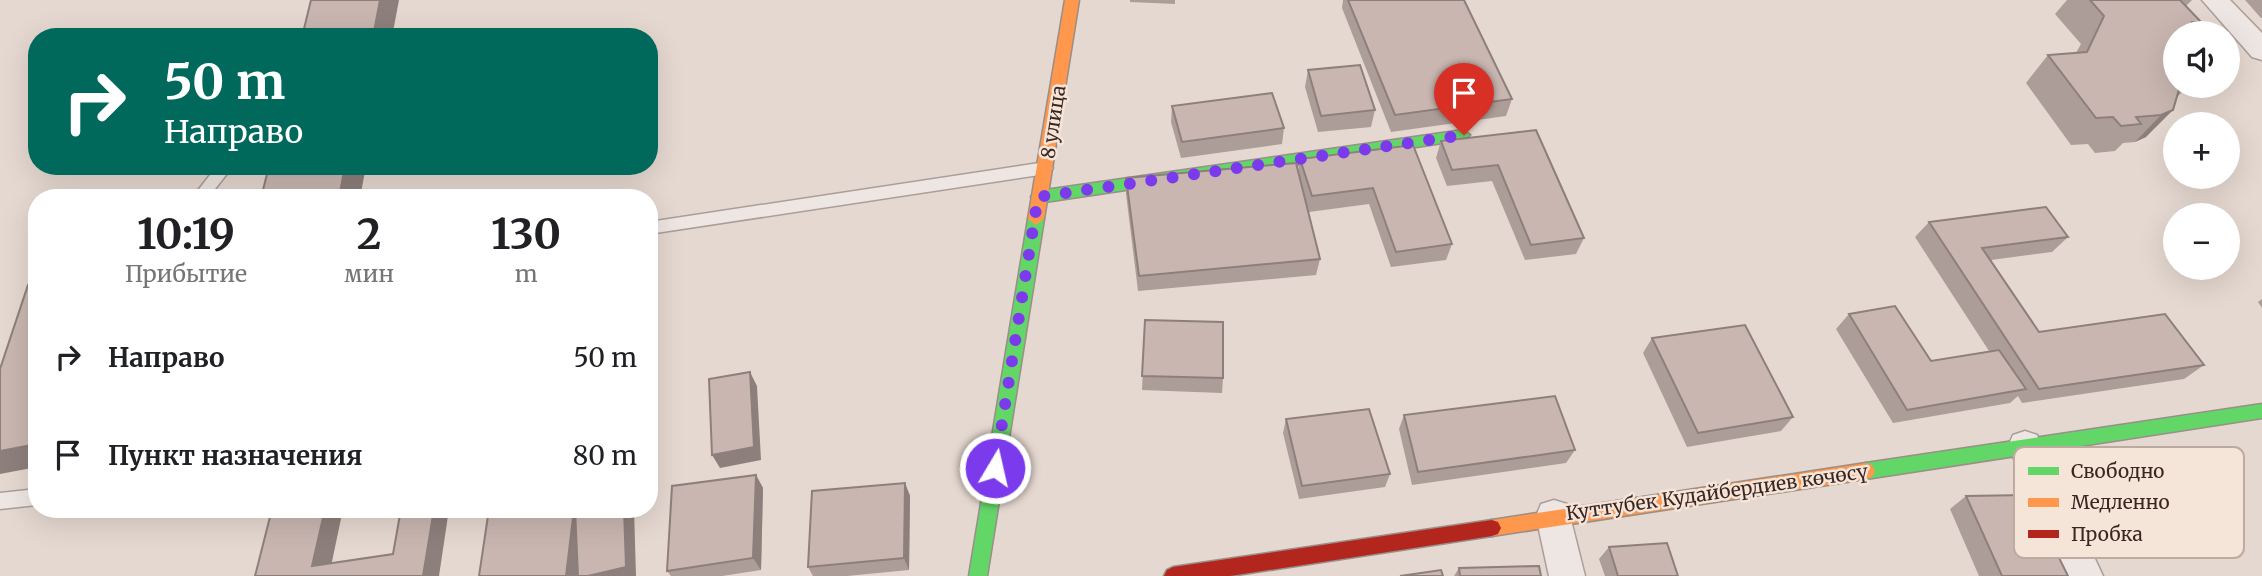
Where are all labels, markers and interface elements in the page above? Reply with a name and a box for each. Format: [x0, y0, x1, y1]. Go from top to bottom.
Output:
map controls [2163, 21, 2240, 280]
button: sound [2163, 21, 2240, 98]
text: 50 m [164, 51, 285, 112]
icon: right [49, 56, 140, 147]
pin [1434, 63, 1494, 135]
icon: arrive [1445, 74, 1483, 112]
street label: 8 улица [1035, 84, 1071, 160]
text: Направо [164, 112, 303, 152]
button: + [2163, 112, 2240, 189]
button: − [2163, 203, 2240, 280]
text: 10:19 [137, 208, 235, 260]
text: 2 [357, 208, 381, 260]
text: 130 [491, 208, 561, 260]
text: Прибытие [125, 259, 247, 288]
text: мин [344, 259, 394, 288]
text: m [515, 259, 537, 288]
icon: right [49, 338, 87, 376]
text: Направо [108, 341, 225, 374]
text: 50 m [573, 341, 637, 374]
position arrow [958, 431, 1032, 505]
icon: arrive [49, 436, 87, 474]
text: Пункт назначения [108, 439, 362, 472]
text: 80 m [573, 439, 637, 472]
legend [2014, 447, 2244, 558]
street label: Куттубек Кудайбердиев көчөсү [1564, 459, 1870, 525]
text: Свободно [2071, 459, 2164, 483]
text: Медленно [2071, 490, 2170, 514]
text: Пробка [2071, 522, 2143, 546]

